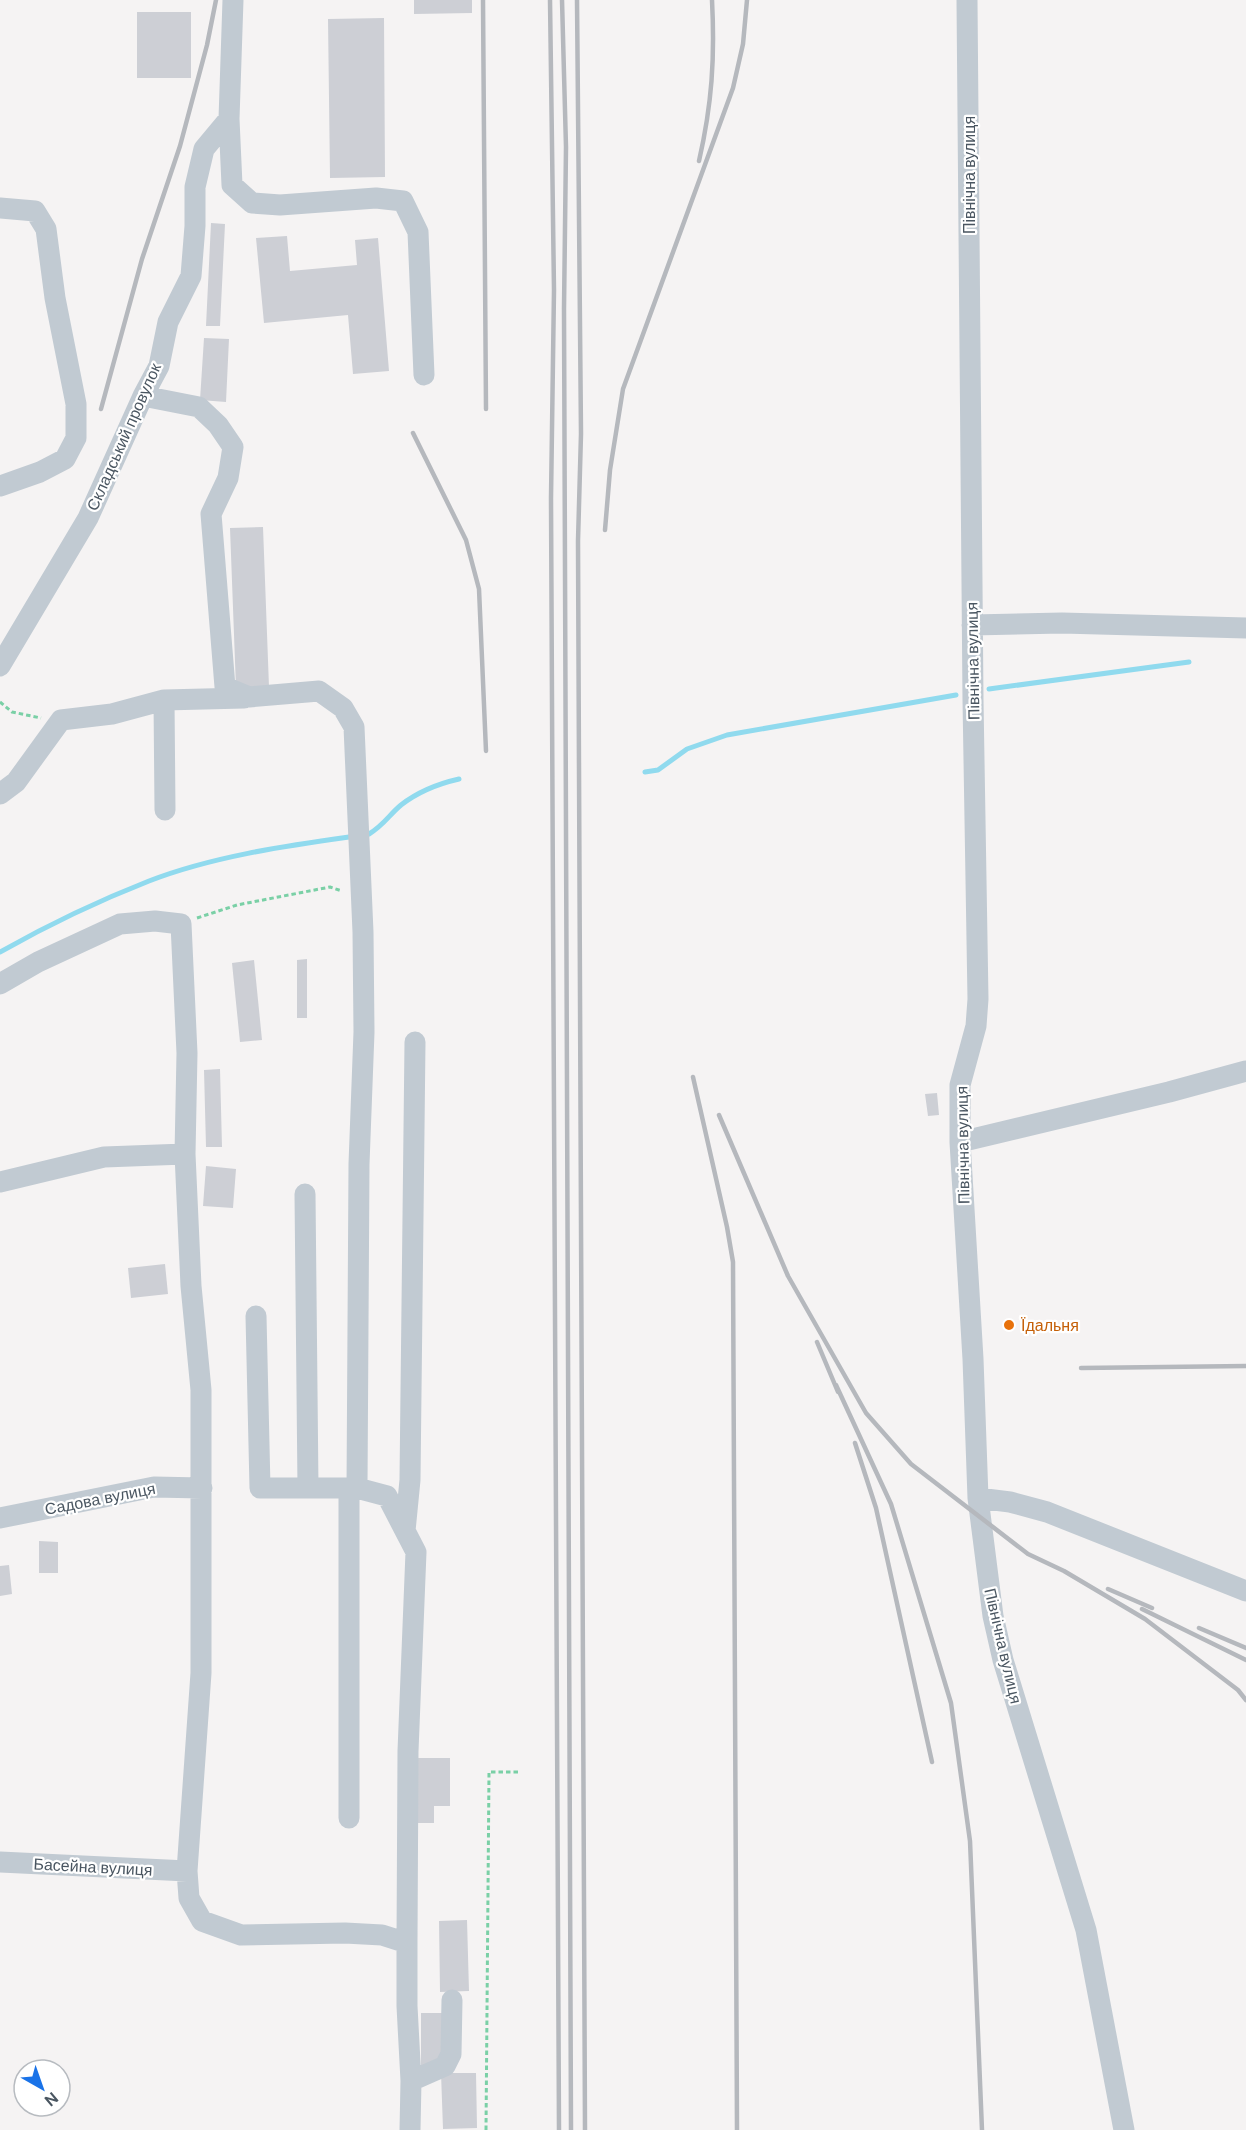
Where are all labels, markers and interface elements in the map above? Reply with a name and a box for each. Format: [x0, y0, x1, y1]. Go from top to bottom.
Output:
street label: Північна вулиця [959, 116, 980, 234]
street label: Складський провулок [82, 359, 166, 514]
street label: Північна вулиця [961, 602, 985, 720]
street label: Північна вулиця [951, 1086, 975, 1204]
place label: Їдальня [1021, 1315, 1079, 1336]
marker: Їдальня [1002, 1318, 1016, 1332]
street label: Садова вулиця [43, 1478, 157, 1520]
street label: Північна вулиця [979, 1586, 1027, 1706]
street label: Басейна вулиця [33, 1853, 153, 1881]
north arrow [12, 2058, 72, 2118]
text: N [40, 2087, 63, 2111]

